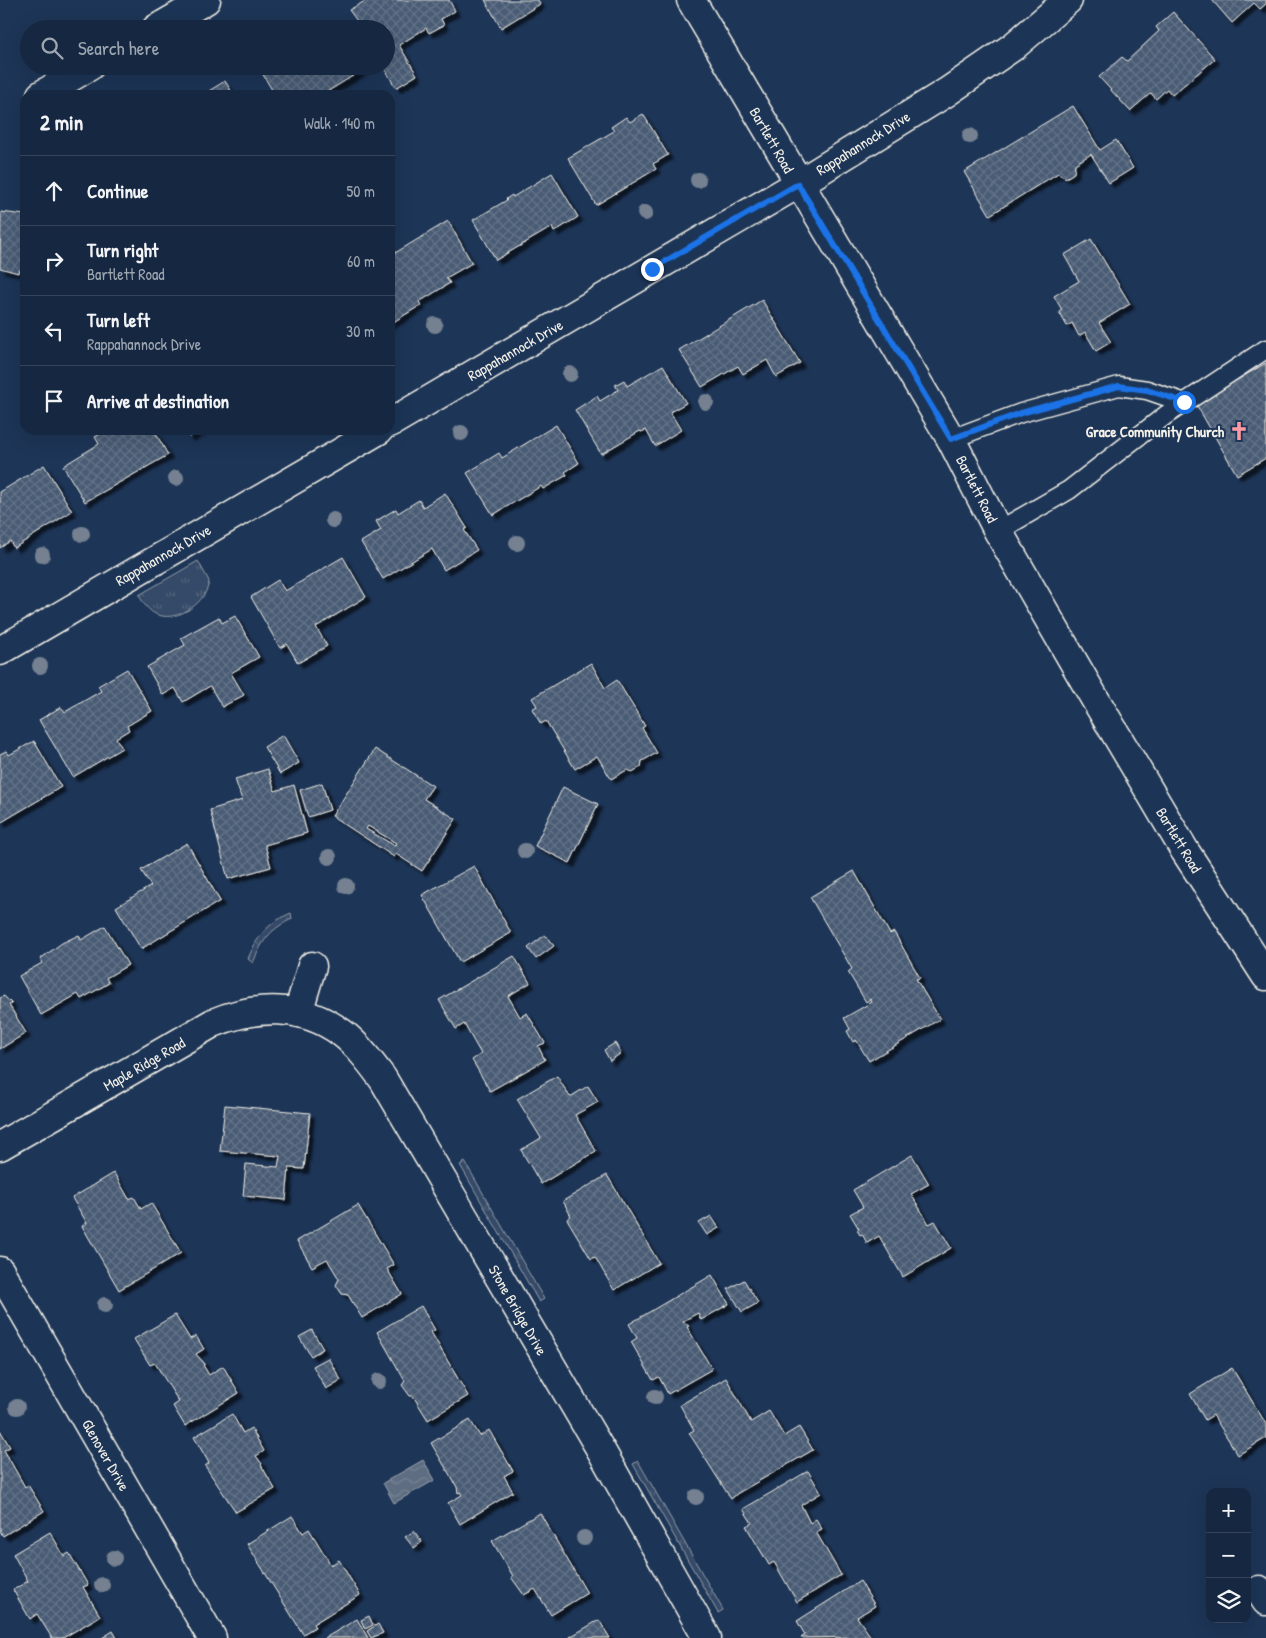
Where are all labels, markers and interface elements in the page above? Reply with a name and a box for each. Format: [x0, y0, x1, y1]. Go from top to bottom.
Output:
search box [20, 20, 395, 75]
icon: search [38, 34, 66, 62]
text: Search here [78, 35, 159, 61]
street label: Bartlett Road [745, 103, 799, 177]
street label: Rappahannock Drive [812, 106, 914, 180]
text: 2 min [40, 108, 83, 137]
text: Walk · 140 m [304, 112, 375, 134]
icon: ahead [40, 177, 68, 205]
text: Continue [87, 178, 148, 204]
text: 50 m [347, 180, 375, 202]
text: Turn right [87, 237, 158, 263]
icon: right [40, 247, 68, 275]
text: 60 m [347, 250, 375, 272]
route end [641, 258, 664, 281]
text: Bartlett Road [87, 263, 165, 285]
text: Turn left [87, 307, 150, 333]
street label: Rappahannock Drive [463, 314, 567, 386]
icon: left [40, 317, 68, 345]
text: 30 m [346, 320, 375, 342]
text: Rappahannock Drive [87, 333, 201, 355]
icon: arrive [40, 387, 68, 415]
text: Arrive at destination [87, 388, 229, 414]
route start [1173, 391, 1196, 414]
church icon: Grace Community Church [1228, 420, 1250, 442]
place label: Grace Community Church [1086, 421, 1225, 443]
street label: Bartlett Road [951, 452, 1003, 526]
street label: Rappahannock Drive [111, 519, 215, 591]
street label: Bartlett Road [1151, 803, 1207, 877]
street label: Maple Ridge Road [99, 1032, 189, 1096]
street label: Stone Bridge Drive [484, 1261, 552, 1359]
street label: Glenover Drive [77, 1415, 135, 1495]
map controls [1206, 1488, 1251, 1623]
button: + [1206, 1488, 1251, 1533]
button: − [1206, 1533, 1251, 1578]
button: layers [1206, 1578, 1251, 1623]

